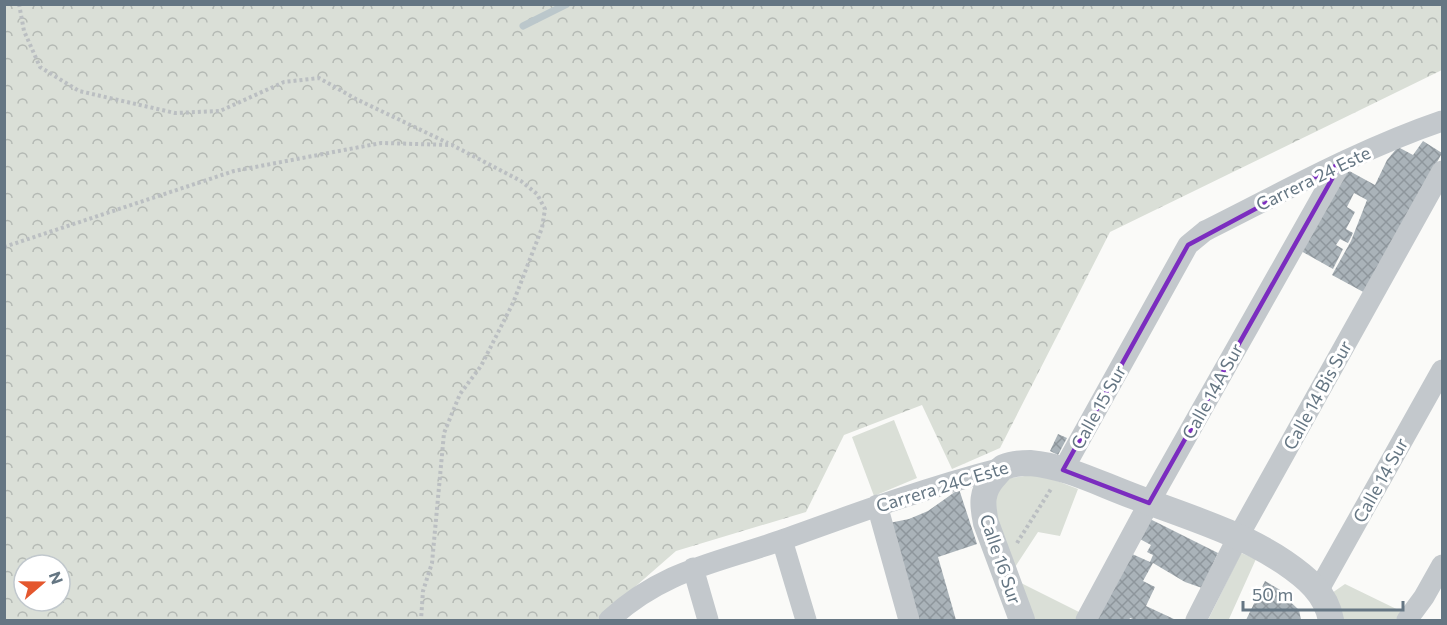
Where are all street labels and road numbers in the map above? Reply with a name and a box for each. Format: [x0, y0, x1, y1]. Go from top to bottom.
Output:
street label: Carrera 24 Este [1252, 141, 1374, 215]
street label: Calle 14 Bis Sur [1278, 337, 1356, 453]
street label: Calle 14A Sur [1177, 339, 1247, 443]
street label: Calle 15 Sur [1066, 361, 1130, 453]
street label: Calle 14 Sur [1348, 434, 1412, 526]
street label: Carrera 24C Este [873, 455, 1011, 517]
street label: Calle 16 Sur [975, 511, 1027, 607]

